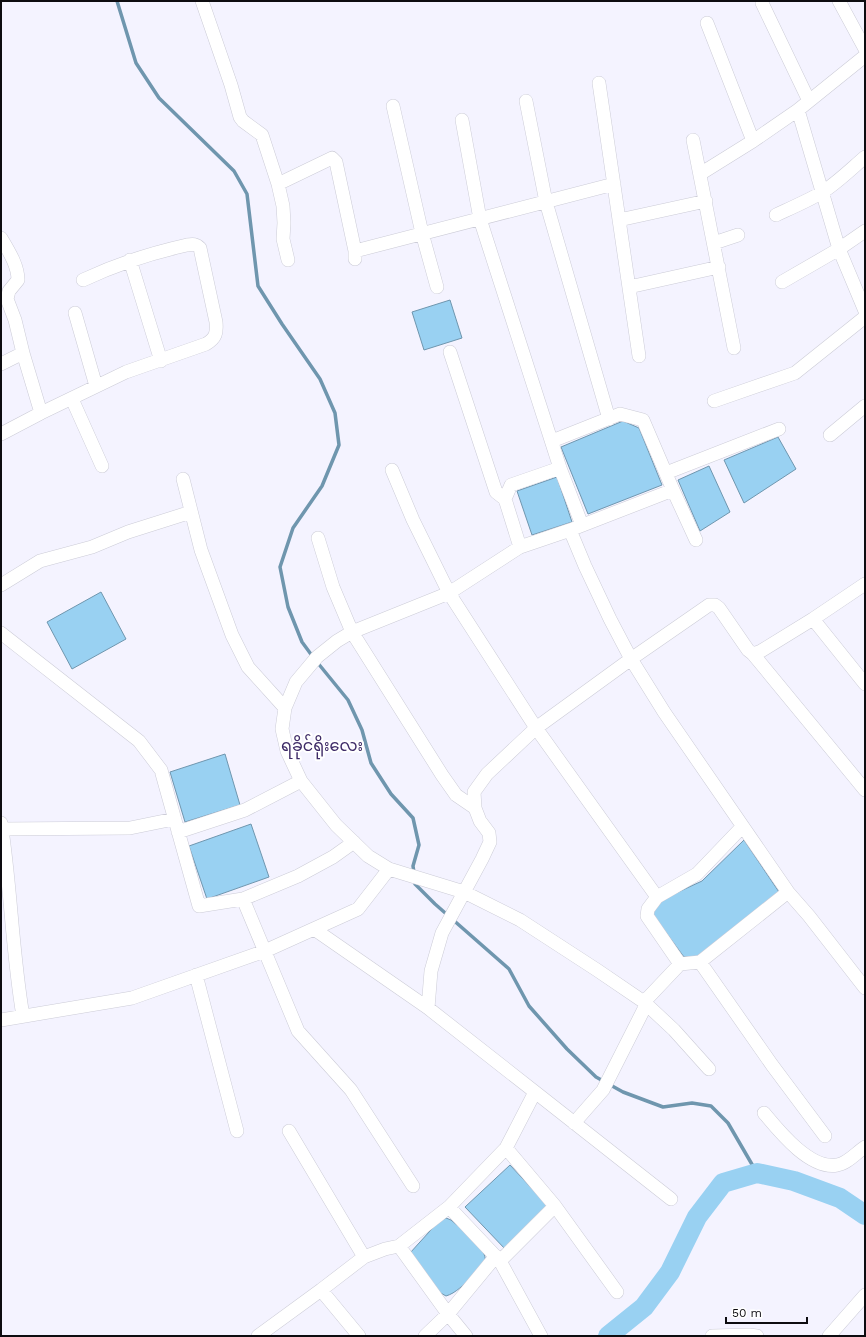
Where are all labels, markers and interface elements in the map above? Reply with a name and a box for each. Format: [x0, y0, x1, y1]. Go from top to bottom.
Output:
district label: ရခိုင်ရိုးလေး [281, 734, 363, 760]
scale bar [726, 1299, 807, 1325]
text: 50 m [732, 1306, 762, 1320]

